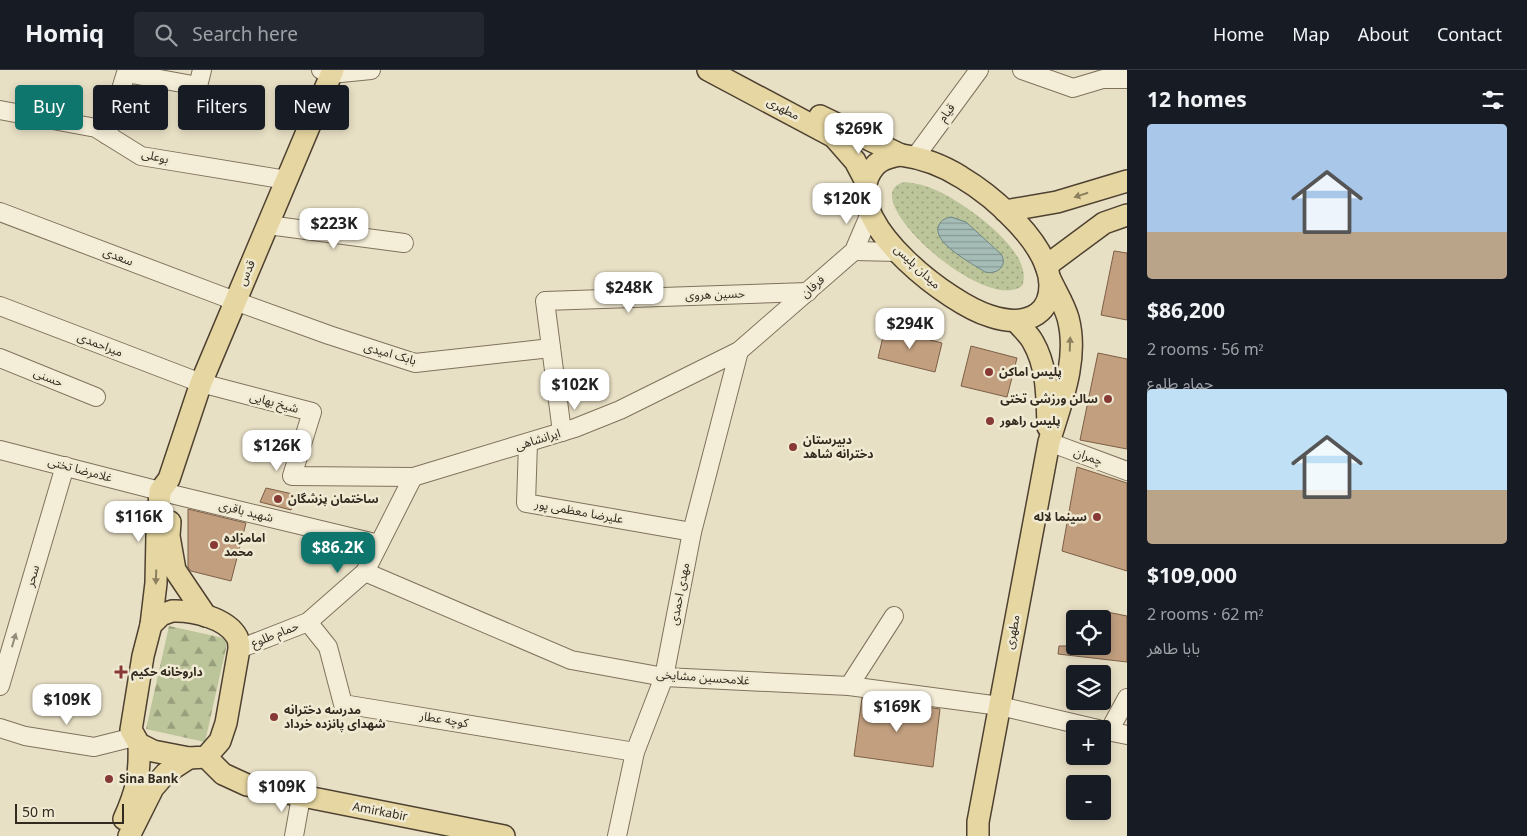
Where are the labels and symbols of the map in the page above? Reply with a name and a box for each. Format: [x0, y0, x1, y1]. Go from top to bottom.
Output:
street label: مطهری [762, 90, 804, 128]
street label: قیام [931, 98, 963, 128]
pin: $269K [824, 112, 894, 155]
street label: بوعلی [139, 142, 171, 172]
pin: $120K [812, 182, 882, 225]
one-way arrow [1073, 192, 1088, 200]
pin: $223K [299, 208, 369, 250]
street label: میدان پلیس [887, 238, 947, 296]
street label: سعدی [99, 240, 137, 274]
street label: قدس [230, 256, 264, 290]
street label: فرفان [795, 269, 831, 305]
pin: $248K [594, 272, 664, 314]
street label: حسین هروی [685, 281, 745, 309]
pin: $294K [875, 308, 945, 350]
street label: میراحمدی [73, 325, 127, 365]
street label: بابک امیدی [361, 335, 419, 373]
one-way arrow [1067, 335, 1075, 351]
place label: پلیس اماکن [999, 360, 1062, 385]
street label: حسنی [29, 361, 67, 395]
marker: پلیس اماکن [983, 366, 995, 378]
pin: $102K [540, 368, 610, 411]
street label: شیخ بهایی [247, 384, 301, 422]
place label: سالن ورزشی تختی [1000, 387, 1098, 412]
marker: سالن ورزشی تختی [1102, 393, 1114, 405]
place label: پلیس راهور [999, 409, 1061, 434]
marker: پلیس راهور [984, 415, 996, 427]
street label: ایرانشاهی [512, 421, 564, 459]
place label: دبیرستان دخترانه شاهد [803, 428, 873, 467]
pin: $126K [242, 430, 312, 472]
street label: چمران [1070, 440, 1106, 474]
marker: دبیرستان دخترانه شاهد [787, 441, 799, 453]
street label: غلامرضا تختی [45, 449, 115, 491]
place label: ساختمان پزشگان [288, 487, 379, 512]
street label: علیرضا معظمی پور [532, 492, 625, 532]
street label: شهید باقری [216, 493, 276, 531]
marker: ساختمان پزشگان [272, 493, 284, 505]
pin: $116K [104, 500, 174, 543]
place label: سینما لاله [1034, 505, 1087, 530]
marker: سینما لاله [1091, 511, 1103, 523]
place label: امامزاده محمد [224, 526, 265, 565]
pin: $86.2K [297, 532, 379, 574]
marker: امامزاده محمد [208, 539, 220, 551]
street label: مهدی احمدی [662, 561, 698, 627]
street label: سحر [18, 562, 48, 591]
one-way arrow [152, 569, 160, 585]
street label: مطهری [997, 613, 1029, 651]
street label: حمام طلوع [247, 614, 303, 656]
one-way arrow [10, 632, 18, 647]
place label: داروخانه حکیم [131, 660, 203, 685]
street label: غلامحسین مشایخی [655, 662, 751, 694]
marker: داروخانه حکیم [115, 666, 127, 678]
pin: $109K [32, 684, 102, 726]
pin: $169K [862, 690, 932, 733]
place label: مدرسه دخترانه شهدای پانزده خرداد [284, 698, 386, 737]
street label: کوچه عطار [417, 704, 471, 736]
marker: مدرسه دخترانه شهدای پانزده خرداد [268, 711, 280, 723]
place label: Sina Bank [119, 767, 179, 792]
pin: $109K [247, 770, 317, 813]
marker: Sina Bank [103, 773, 115, 785]
street label: Amirkabir [350, 794, 410, 830]
scale bar [15, 801, 124, 824]

